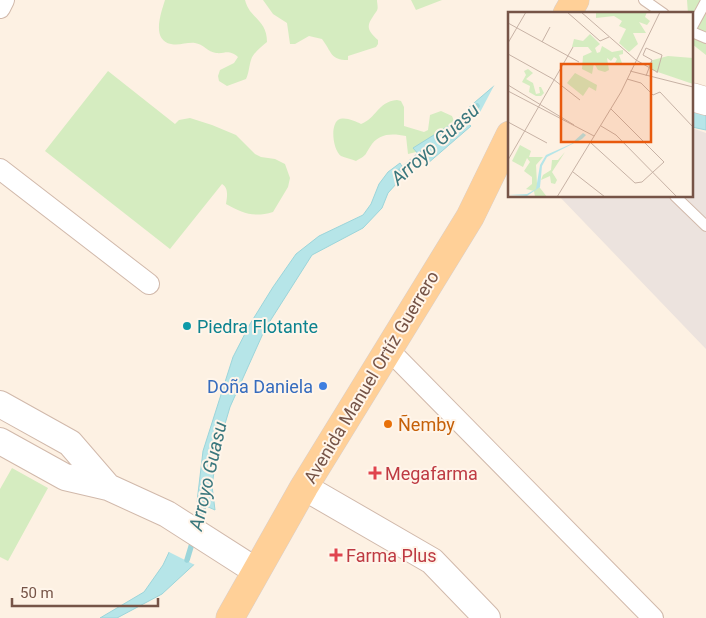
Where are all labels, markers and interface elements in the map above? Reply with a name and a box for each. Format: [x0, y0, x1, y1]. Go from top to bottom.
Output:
inset map [508, 12, 694, 198]
water label: Arroyo Guasu [385, 98, 484, 190]
street label: Avenida Manuel Ortíz Guerrero [299, 267, 443, 487]
place label: Piedra Flotante [197, 316, 318, 337]
marker: Piedra Flotante [181, 320, 193, 332]
place label: Doña Daniela [207, 376, 313, 397]
marker: Doña Daniela [317, 380, 329, 392]
place label: Ñemby [398, 414, 455, 435]
marker: Ñemby [382, 418, 394, 430]
water label: Arroyo Guasu [184, 419, 232, 534]
place label: Megafarma [385, 463, 478, 484]
marker: Megafarma [369, 467, 381, 479]
place label: Farma Plus [346, 545, 437, 566]
marker: Farma Plus [330, 549, 342, 561]
scale bar [12, 576, 159, 608]
text: 50 m [20, 584, 54, 602]

